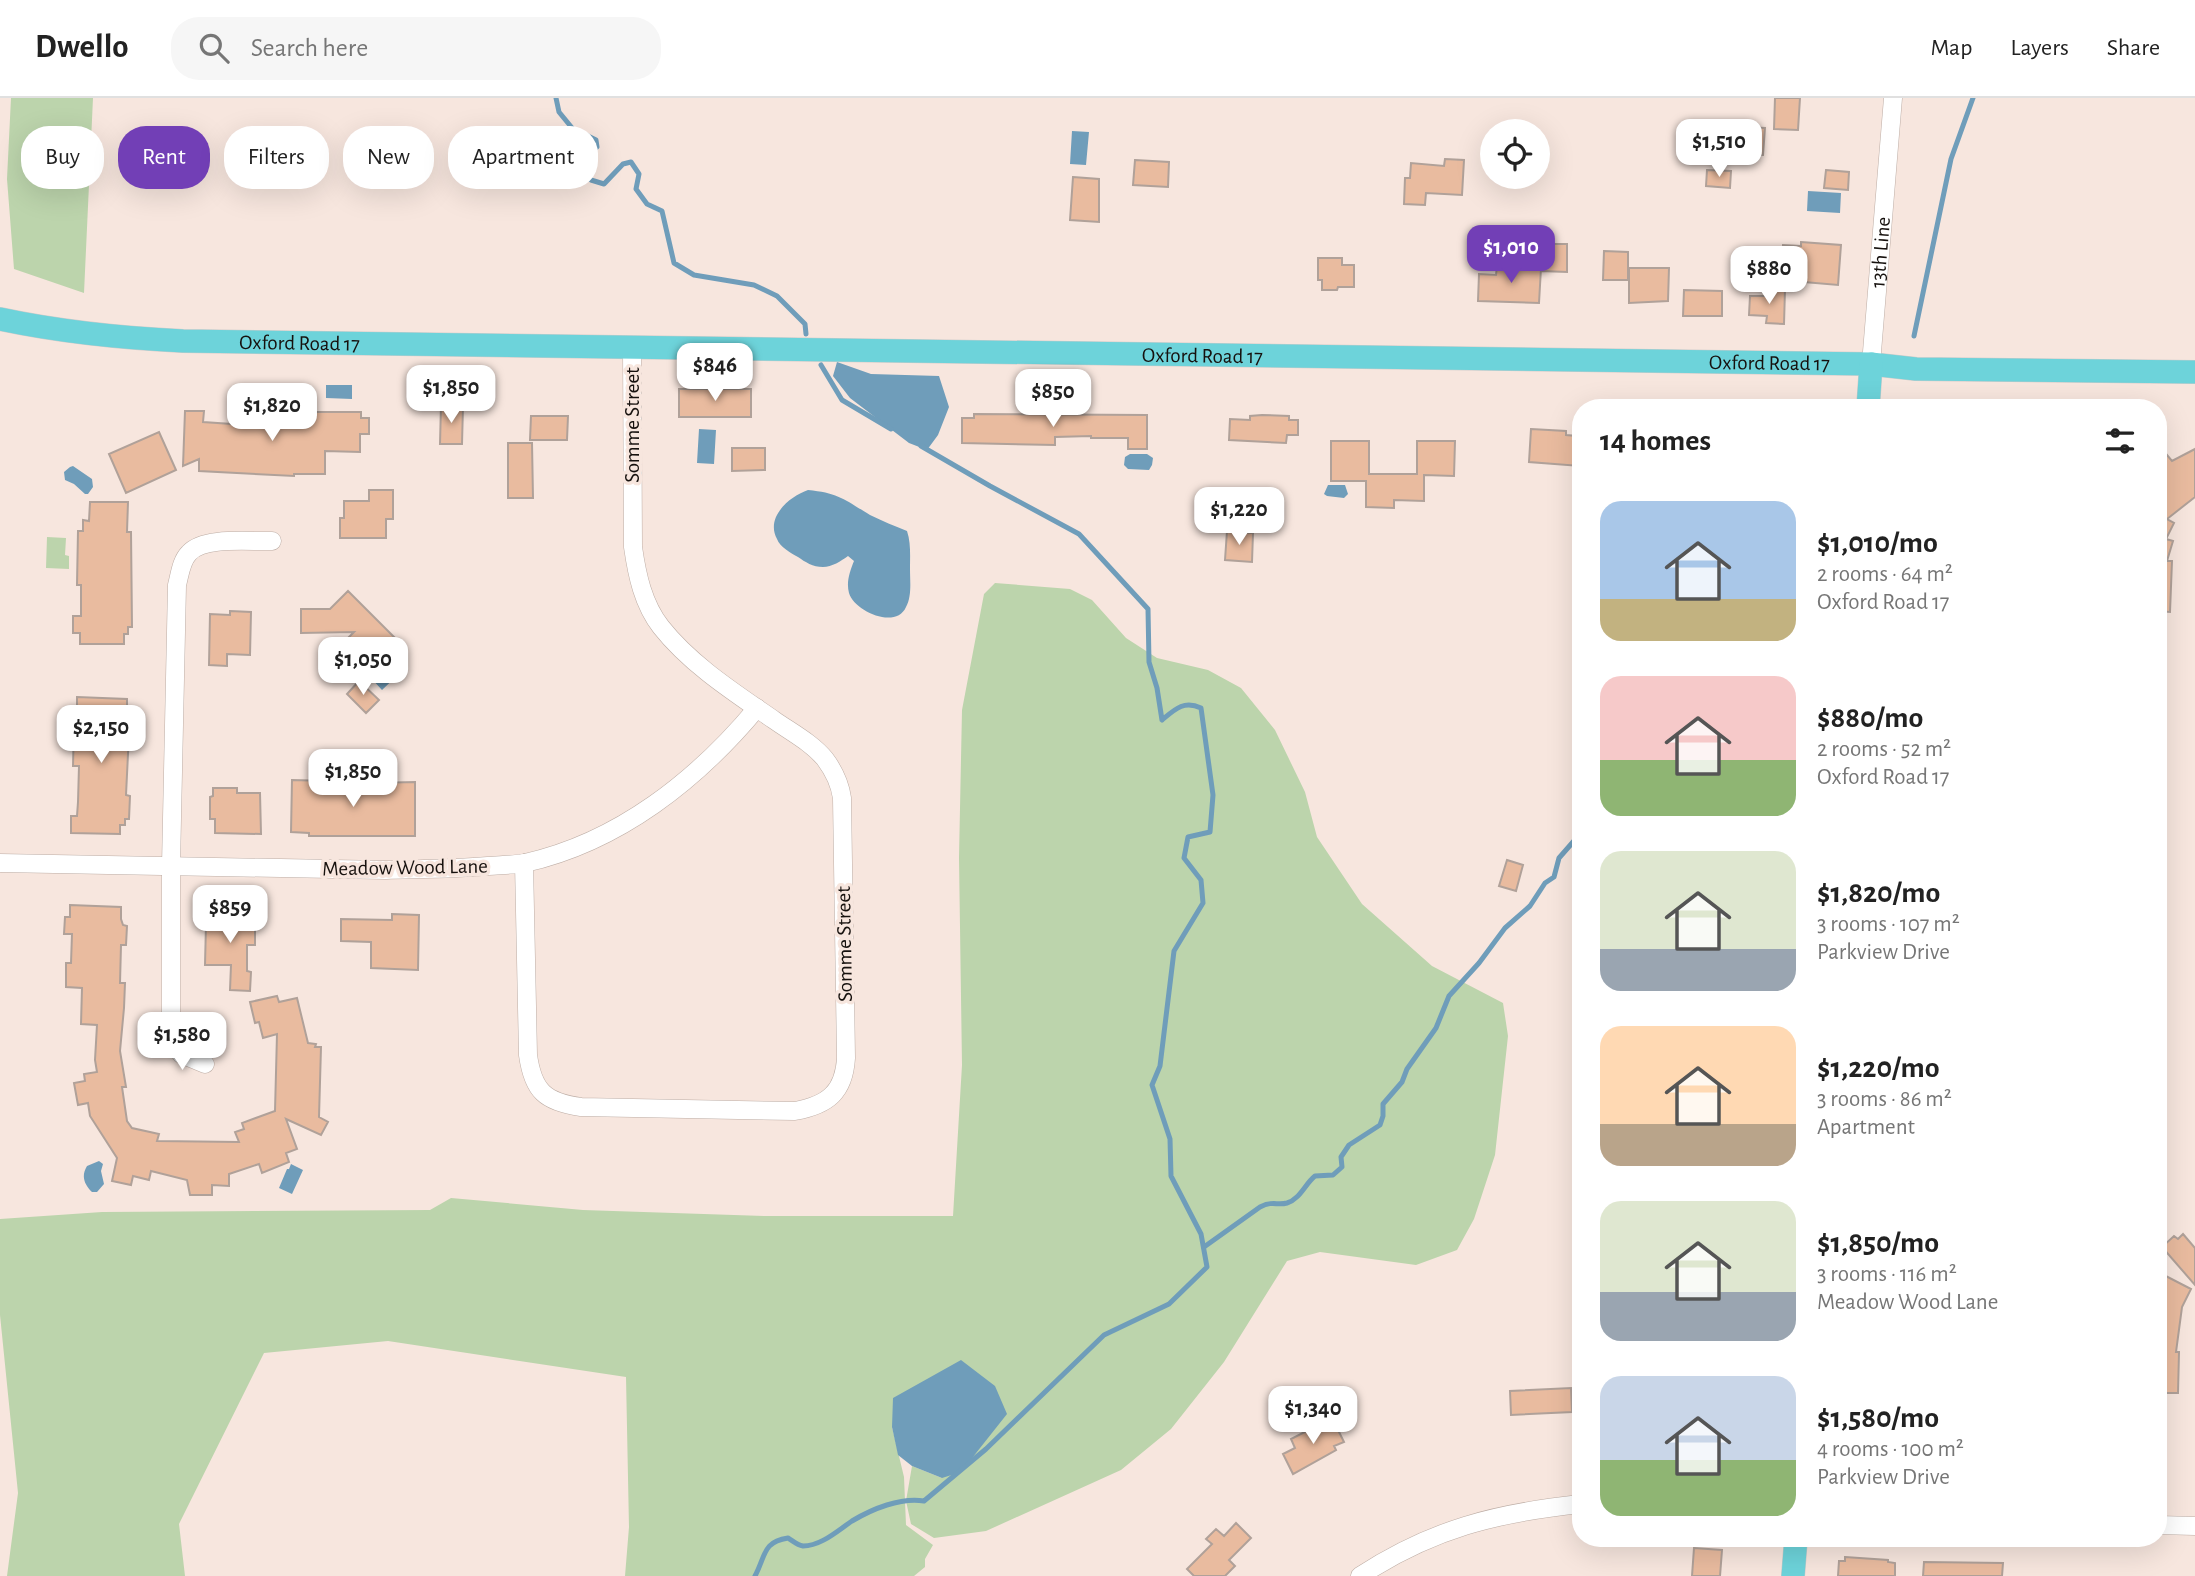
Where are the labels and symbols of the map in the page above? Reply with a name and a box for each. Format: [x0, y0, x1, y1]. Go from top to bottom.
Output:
pin: $1,510 [1662, 120, 1776, 179]
street label: 13th Line [1867, 216, 1894, 289]
pin: $1,010 [1454, 226, 1568, 285]
pin: $880 [1728, 246, 1810, 306]
street label: Oxford Road 17 [239, 332, 360, 355]
pin: $846 [674, 344, 756, 403]
street label: Oxford Road 17 [1142, 345, 1263, 367]
street label: Oxford Road 17 [1709, 352, 1830, 374]
pin: $1,850 [394, 366, 508, 425]
street label: Somme Street [622, 367, 643, 483]
pin: $850 [1012, 370, 1094, 429]
pin: $1,820 [215, 384, 329, 443]
pin: $1,220 [1182, 488, 1296, 547]
pin: $1,050 [306, 638, 420, 697]
pin: $2,150 [44, 706, 158, 765]
pin: $1,850 [296, 750, 410, 809]
street label: Meadow Wood Lane [322, 856, 488, 879]
pin: $859 [189, 886, 271, 945]
street label: Somme Street [833, 886, 856, 1002]
pin: $1,580 [125, 1012, 239, 1072]
pin: $1,340 [1256, 1386, 1370, 1446]

